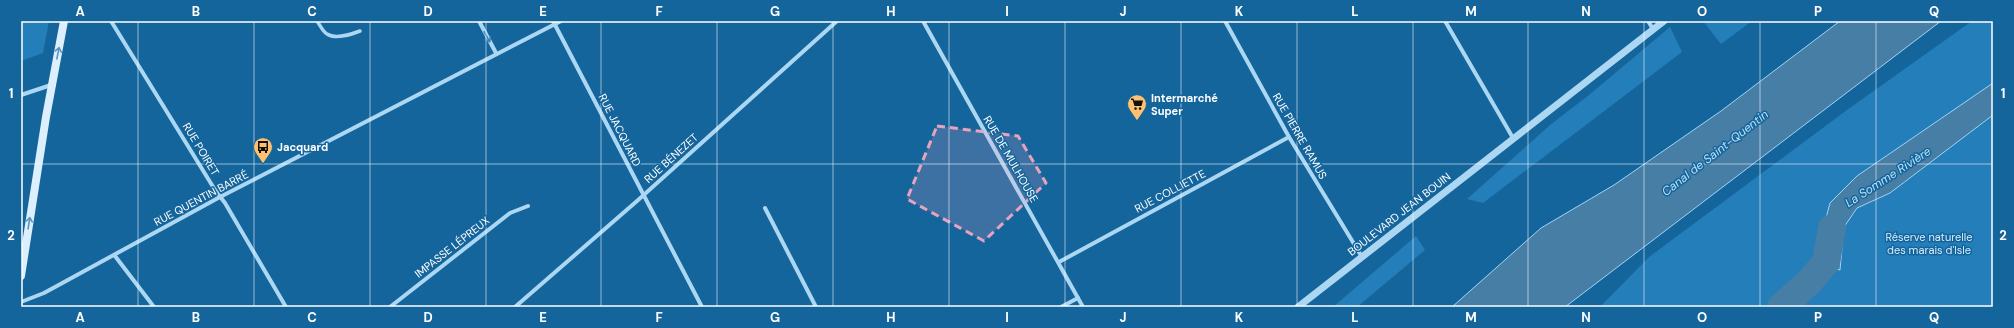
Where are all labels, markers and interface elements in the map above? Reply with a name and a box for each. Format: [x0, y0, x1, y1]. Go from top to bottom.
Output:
text: A [75, 3, 85, 20]
text: B [192, 3, 200, 20]
text: C [307, 3, 317, 20]
text: D [423, 3, 433, 20]
text: E [539, 3, 547, 20]
text: F [655, 3, 663, 20]
text: G [770, 3, 780, 20]
text: H [886, 3, 896, 20]
text: I [1005, 3, 1009, 20]
text: J [1119, 3, 1127, 20]
text: K [1235, 3, 1244, 20]
text: L [1351, 3, 1359, 20]
text: M [1465, 3, 1477, 20]
text: N [1581, 3, 1591, 20]
text: O [1697, 3, 1707, 20]
text: P [1814, 3, 1822, 20]
text: Q [1929, 3, 1939, 20]
one-way arrow [484, 31, 492, 43]
one-way arrow [54, 47, 62, 60]
text: 1 [9, 85, 13, 102]
text: 1 [2001, 85, 2005, 102]
street label: RUE JACQUARD [596, 91, 645, 169]
place label: Intermarché Super [1151, 91, 1218, 118]
street label: RUE PIERRE RAMUS [1270, 91, 1330, 181]
supermarket icon: Intermarché Super [1126, 93, 1148, 121]
water label: Canal de Saint-Quentin [1658, 106, 1772, 200]
street label: RUE DE MULHOUSE [981, 113, 1041, 205]
street label: RUE POIRET [180, 120, 222, 178]
street label: RUE BÉNEZET [641, 130, 701, 186]
bus stop icon: Jacquard [252, 136, 274, 164]
place label: Jacquard [277, 140, 328, 154]
water label: La Somme Rivière [1842, 143, 1934, 211]
street label: RUE COLLIETTE [1132, 166, 1208, 216]
street label: RUE QUENTIN BARRÉ [151, 167, 251, 229]
street label: BOULEVARD JEAN BOUIN [1345, 169, 1453, 259]
street label: IMPASSE LÉPREUX [412, 213, 493, 281]
one-way arrow [25, 217, 33, 230]
text: 2 [7, 227, 15, 244]
text: 2 [1999, 227, 2007, 244]
park label: Réserve naturelle des marais d'Isle [1885, 230, 1973, 257]
text: A [75, 309, 85, 326]
text: B [192, 309, 200, 326]
text: C [307, 309, 317, 326]
text: D [423, 309, 433, 326]
text: E [539, 309, 547, 326]
text: F [655, 309, 663, 326]
text: G [770, 309, 780, 326]
text: H [886, 309, 896, 326]
text: I [1005, 309, 1009, 326]
text: J [1119, 309, 1127, 326]
text: K [1235, 309, 1244, 326]
text: L [1351, 309, 1359, 326]
text: M [1465, 309, 1477, 326]
text: N [1581, 309, 1591, 326]
text: O [1697, 309, 1707, 326]
text: P [1814, 309, 1822, 326]
text: Q [1929, 309, 1939, 326]

